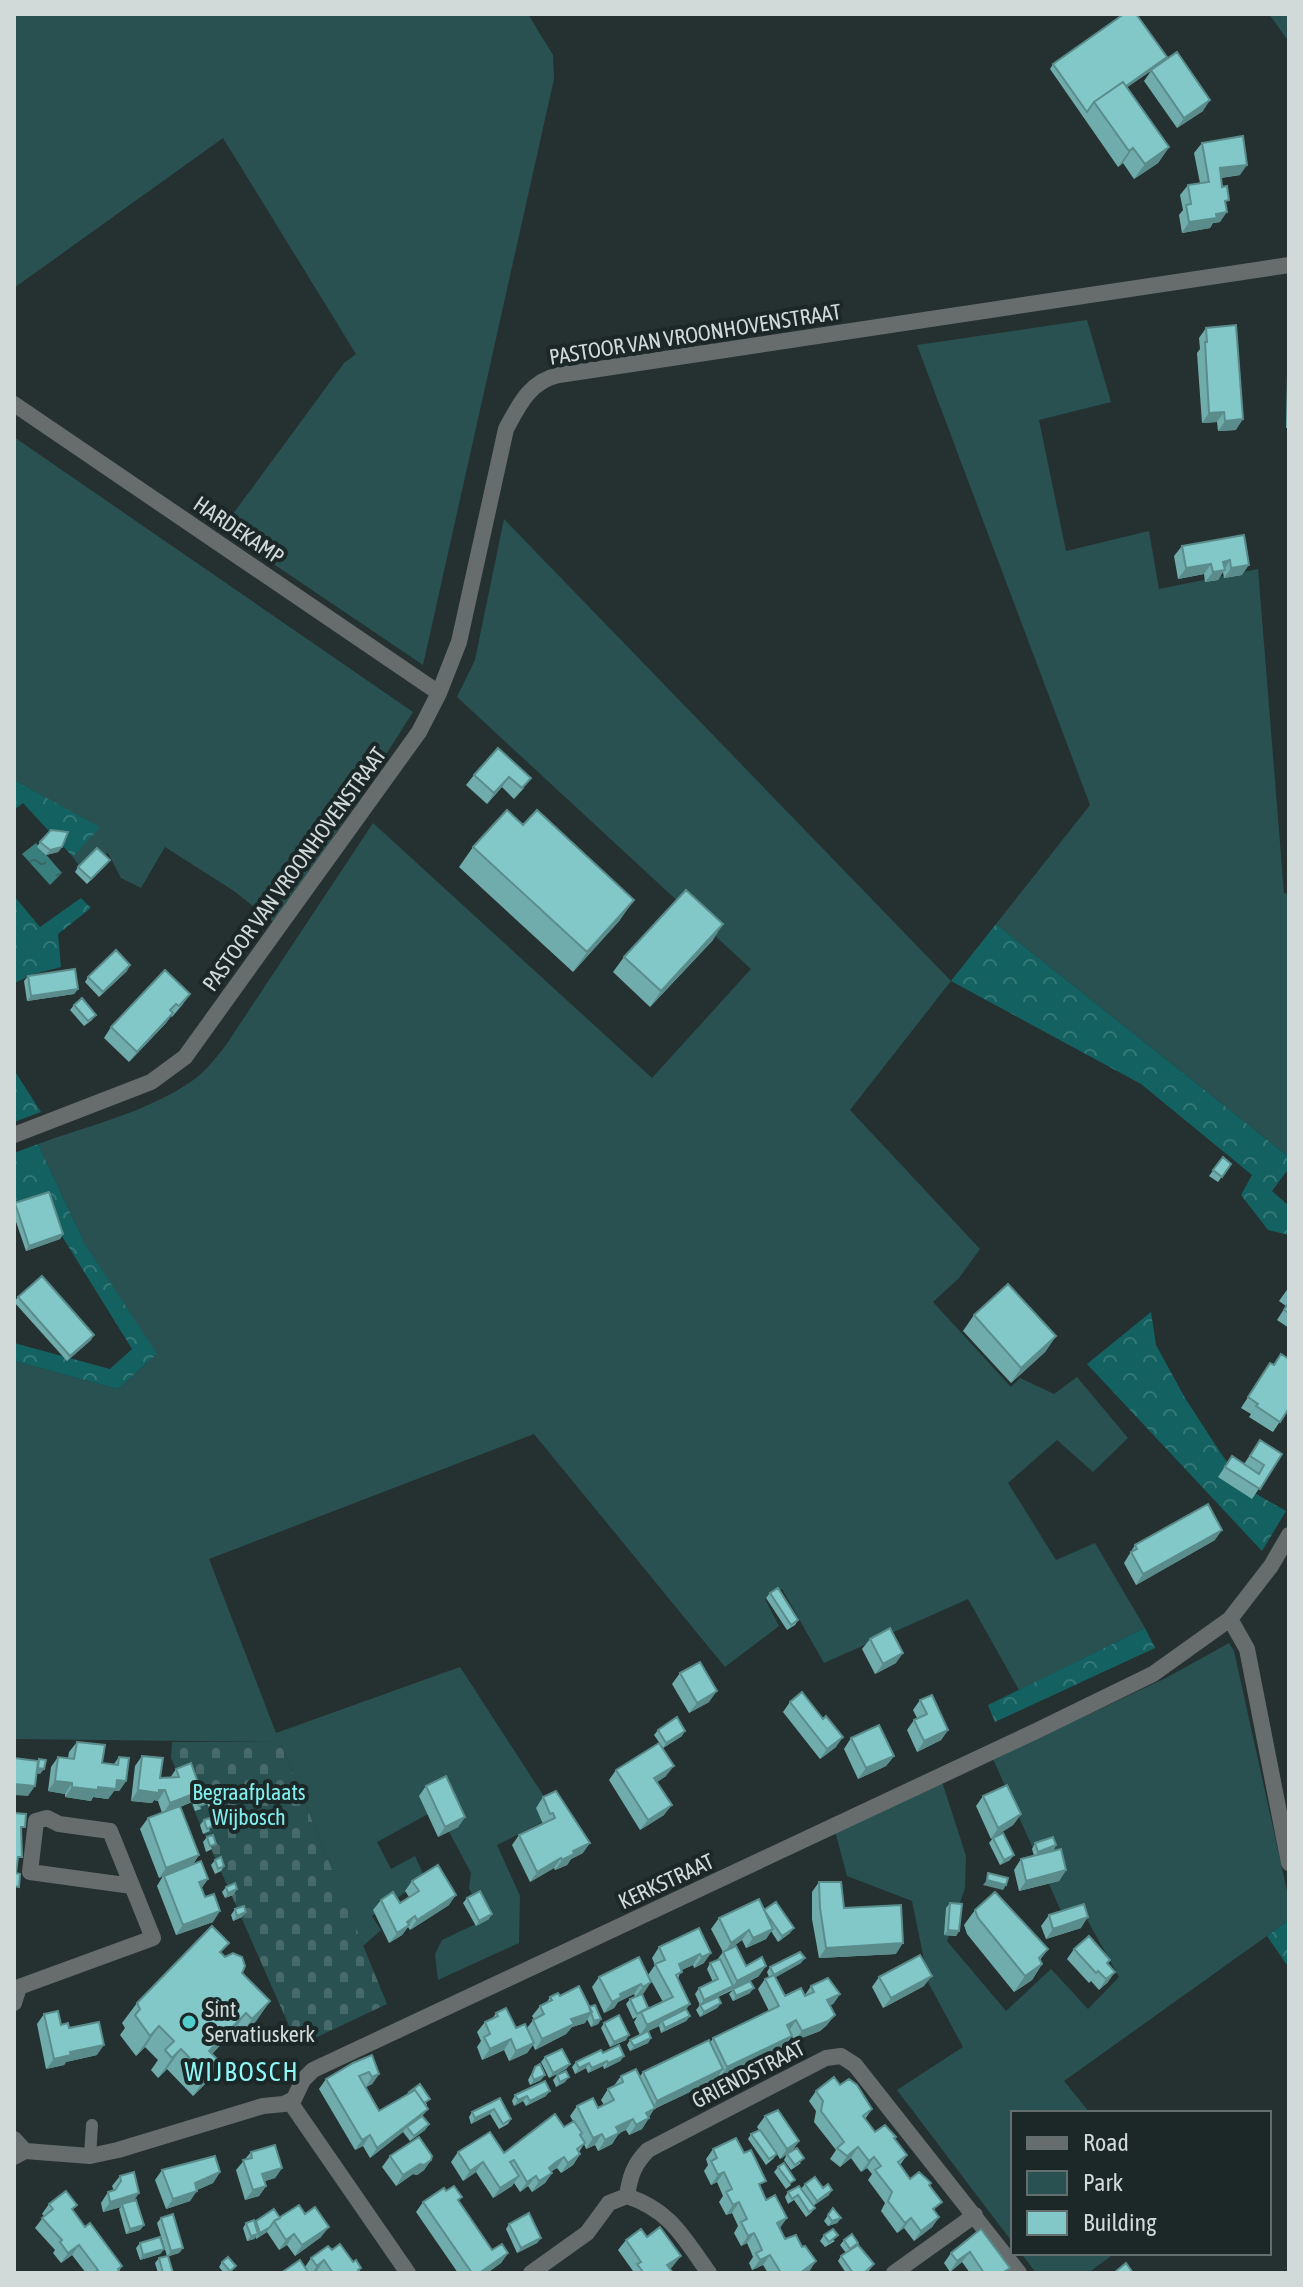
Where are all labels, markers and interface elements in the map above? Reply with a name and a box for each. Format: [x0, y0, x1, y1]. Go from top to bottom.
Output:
street label: PASTOOR VAN VROONHOVENSTRAAT [547, 298, 843, 370]
street label: HARDEKAMP [189, 490, 289, 570]
street label: PASTOOR VAN VROONHOVENSTRAAT [197, 742, 391, 996]
park label: Begraafplaats Wijbosch [192, 1779, 306, 1830]
street label: KERKSTRAAT [614, 1847, 718, 1914]
place label: Sint Servatiuskerk [205, 1996, 315, 2047]
marker: Sint Servatiuskerk [180, 2013, 198, 2031]
street label: GRIENDSTRAAT [687, 2034, 809, 2114]
district label: WIJBOSCH [184, 2057, 300, 2087]
legend [1011, 2111, 1271, 2255]
text: Road [1083, 2129, 1129, 2156]
text: Park [1083, 2169, 1124, 2196]
text: Building [1083, 2209, 1157, 2236]

